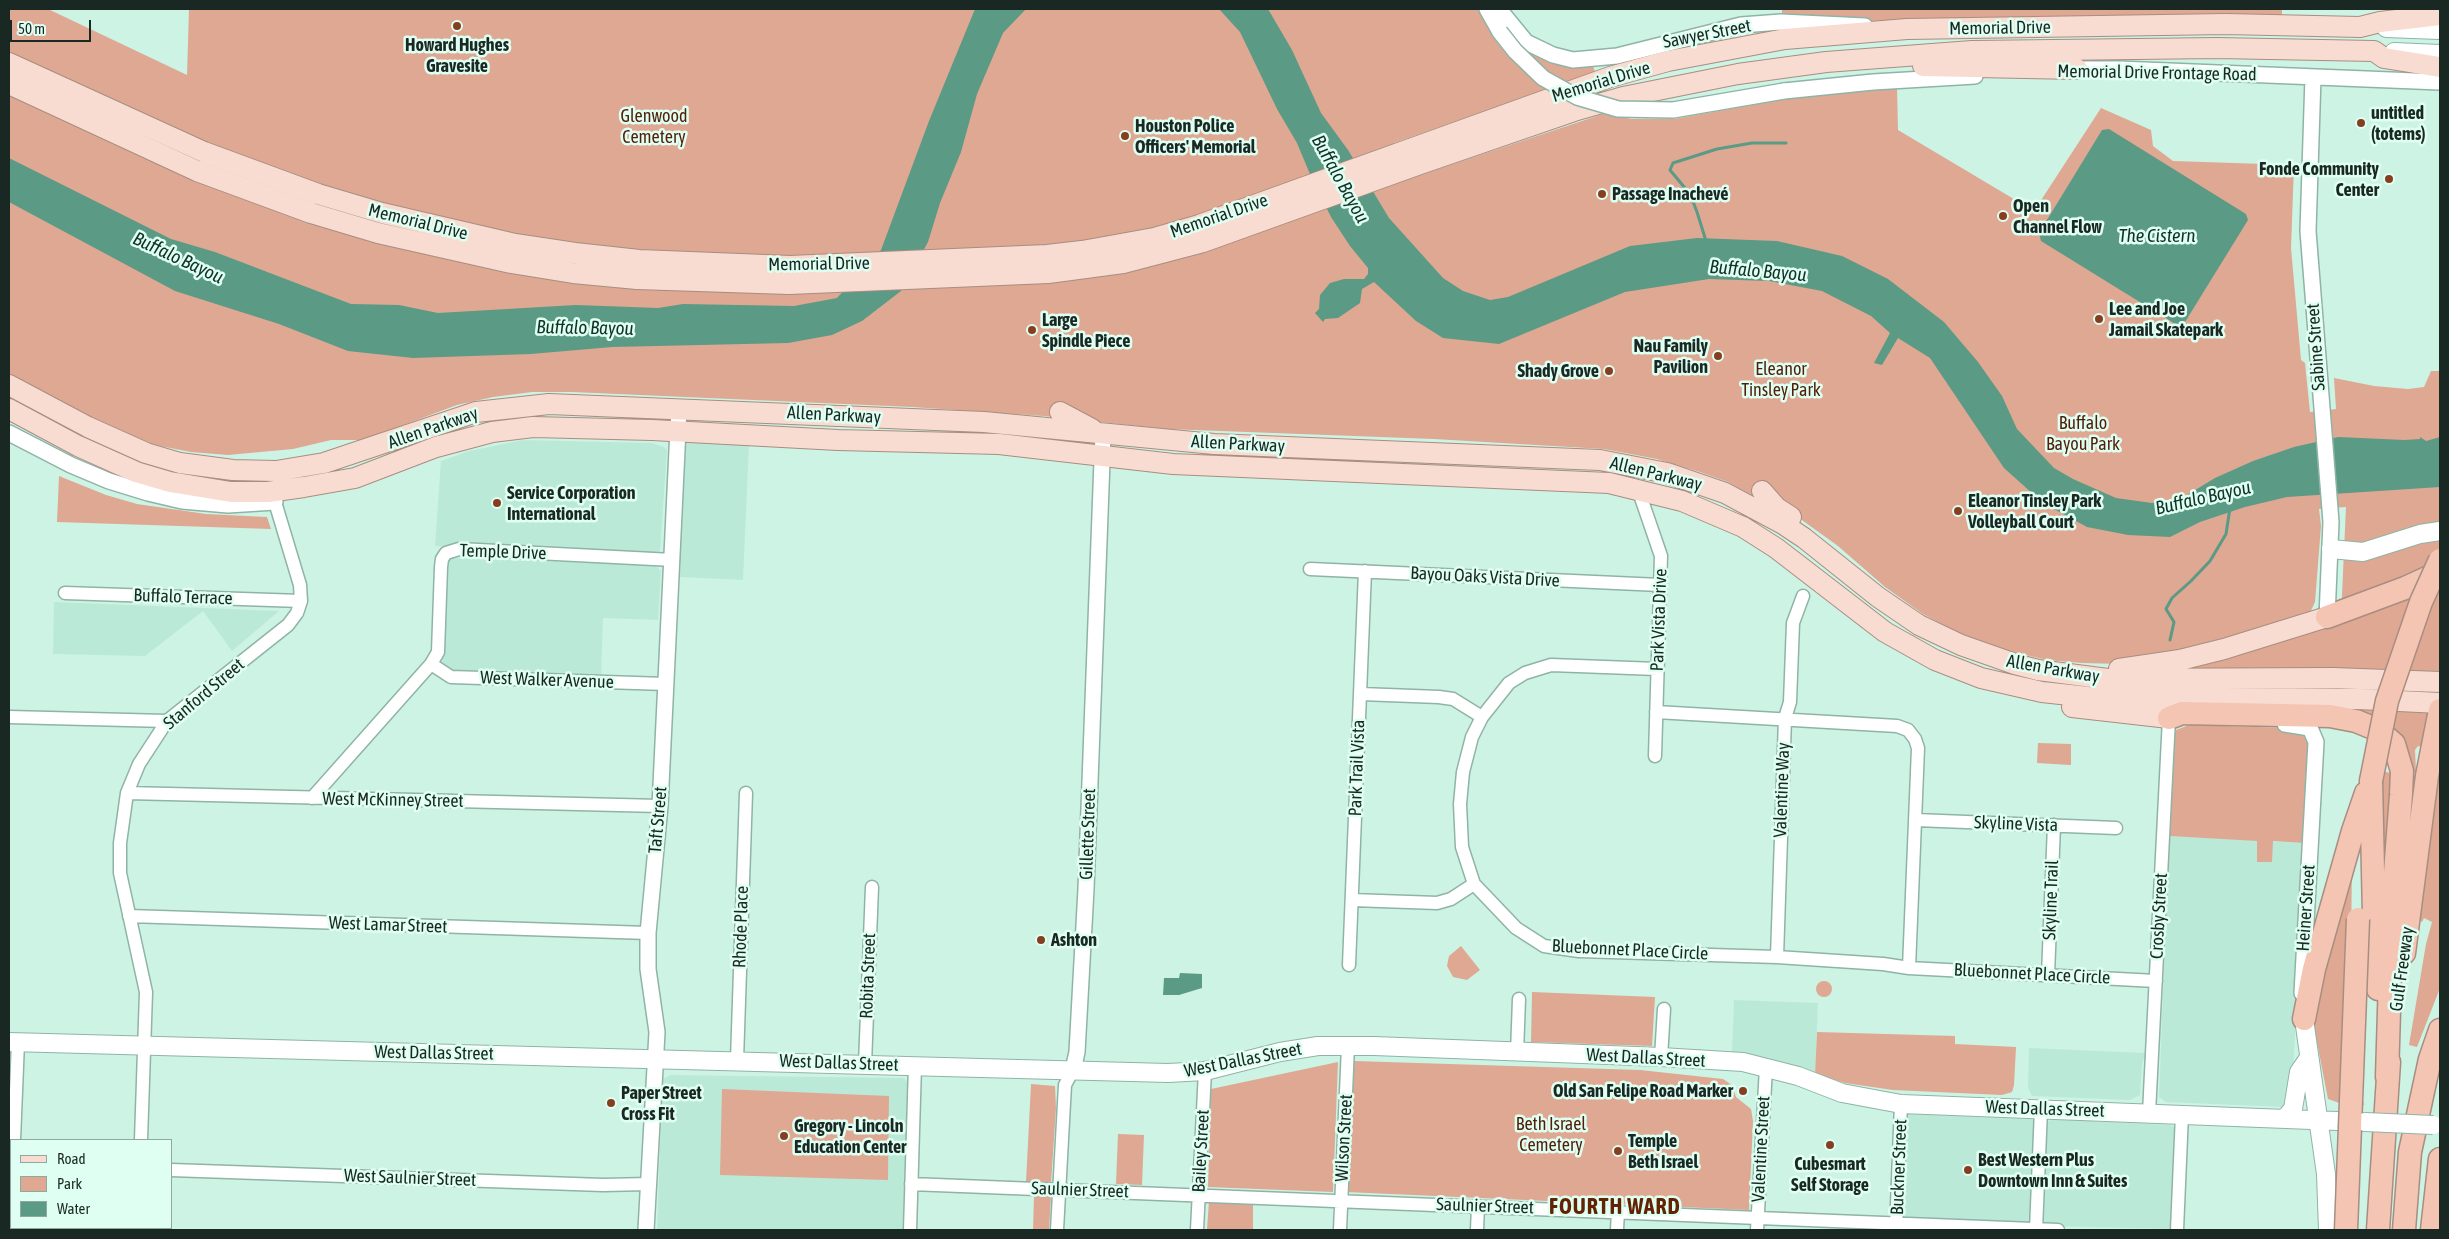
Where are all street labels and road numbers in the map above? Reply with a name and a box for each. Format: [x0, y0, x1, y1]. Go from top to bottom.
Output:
street label: Sawyer Street [1661, 15, 1753, 53]
street label: Memorial Drive [1949, 16, 2051, 40]
street label: Memorial Drive [1549, 57, 1653, 107]
street label: Memorial Drive Frontage Road [2057, 60, 2257, 86]
street label: Memorial Drive [1167, 189, 1271, 243]
street label: Memorial Drive [366, 199, 470, 245]
street label: Memorial Drive [768, 252, 870, 276]
street label: Sabine Street [2302, 303, 2330, 391]
street label: Allen Parkway [385, 402, 481, 454]
street label: Allen Parkway [787, 402, 881, 428]
street label: Allen Parkway [1191, 431, 1285, 457]
street label: Allen Parkway [1608, 452, 1704, 496]
street label: Temple Drive [459, 540, 547, 564]
street label: Bayou Oaks Vista Drive [1410, 562, 1560, 592]
street label: Park Vista Drive [1646, 568, 1672, 672]
street label: Buffalo Terrace [133, 584, 233, 610]
street label: Allen Parkway [2005, 650, 2101, 688]
street label: Stanford Street [159, 654, 249, 734]
street label: West Walker Avenue [480, 667, 614, 693]
street label: Park Trail Vista [1345, 719, 1369, 817]
street label: Valentine Way [1770, 742, 1794, 838]
street label: Taft Street [644, 786, 672, 854]
street label: West McKinney Street [322, 788, 464, 812]
street label: Gillette Street [1076, 788, 1100, 880]
street label: Skyline Vista [1974, 812, 2058, 836]
street label: Skyline Trail [2039, 860, 2063, 940]
street label: Heiner Street [2292, 864, 2320, 952]
street label: Crosby Street [2146, 873, 2172, 959]
street label: Rhode Place [729, 886, 753, 968]
street label: West Lamar Street [328, 912, 448, 938]
street label: Gulf Freeway [2385, 925, 2419, 1013]
street label: Robita Street [856, 933, 880, 1019]
street label: Bluebonnet Place Circle [1551, 935, 1709, 965]
street label: Bluebonnet Place Circle [1953, 959, 2111, 989]
street label: West Dallas Street [1182, 1038, 1304, 1082]
street label: West Dallas Street [374, 1041, 494, 1065]
street label: West Dallas Street [1586, 1044, 1706, 1072]
street label: West Dallas Street [779, 1050, 899, 1076]
street label: Wilson Street [1331, 1094, 1357, 1182]
street label: Valentine Street [1747, 1095, 1775, 1203]
street label: West Dallas Street [1985, 1096, 2105, 1122]
street label: Bailey Street [1188, 1109, 1214, 1193]
street label: Buckner Street [1887, 1119, 1911, 1215]
street label: West Saulnier Street [343, 1165, 477, 1191]
street label: Saulnier Street [1031, 1178, 1129, 1202]
street label: Saulnier Street [1436, 1194, 1534, 1218]

